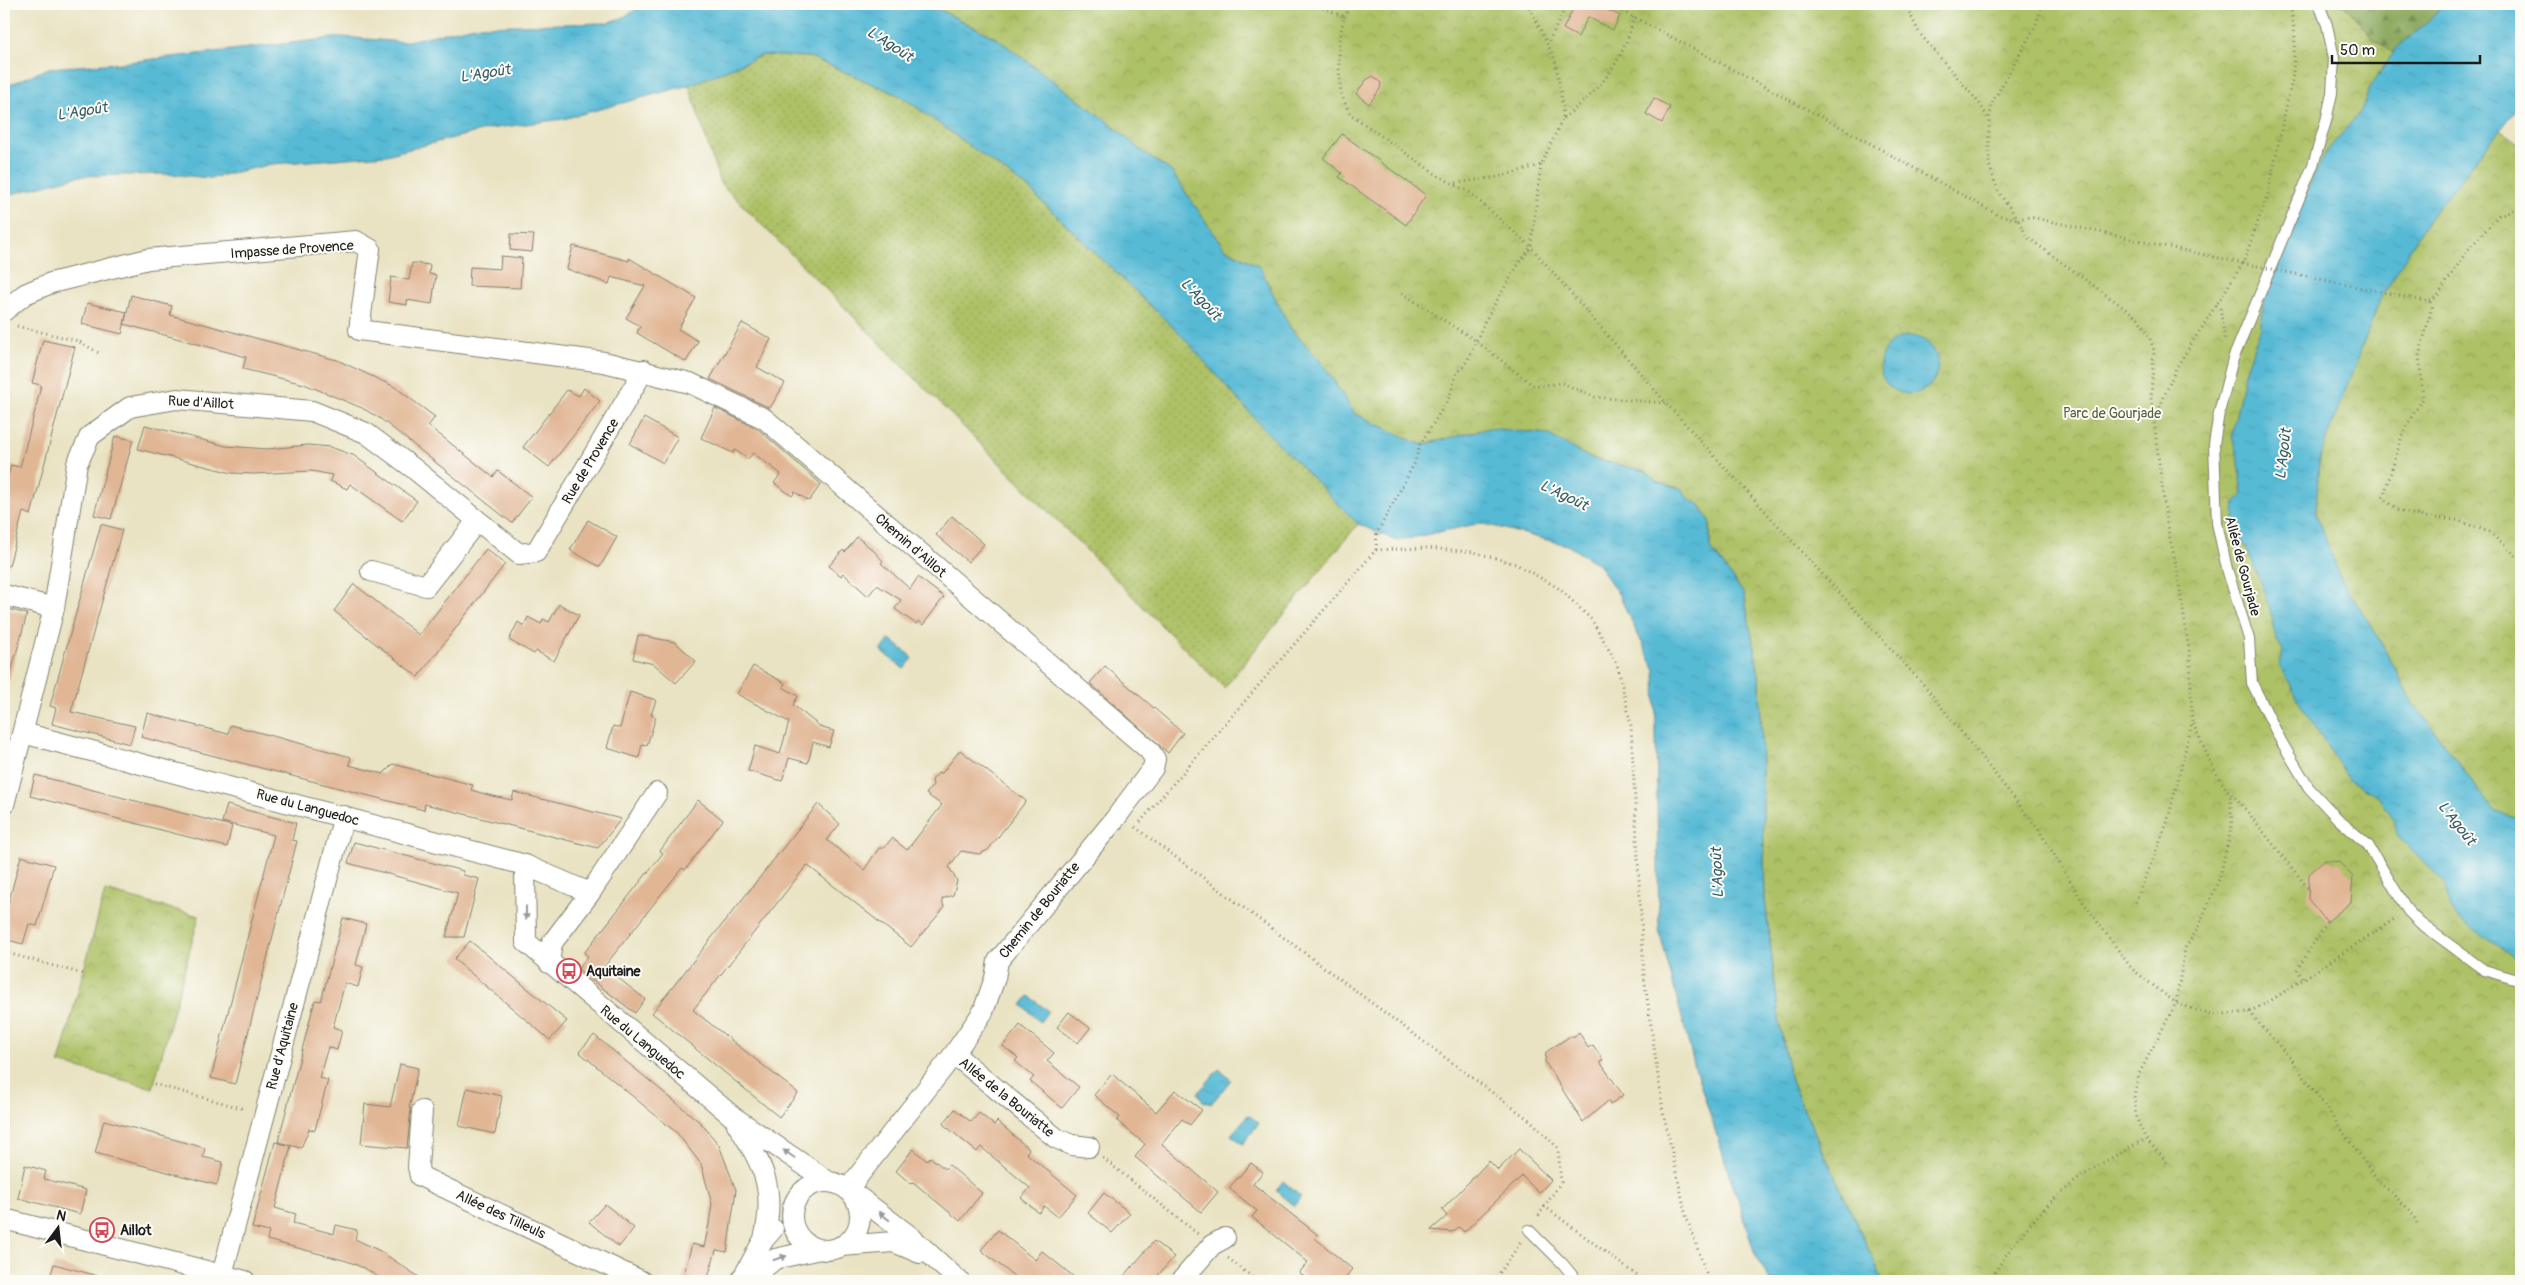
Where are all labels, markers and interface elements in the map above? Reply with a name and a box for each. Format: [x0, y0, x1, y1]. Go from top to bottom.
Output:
water label: L'Agoût [863, 23, 918, 67]
scale bar [2332, 32, 2480, 64]
text: 50 m [2340, 41, 2375, 60]
water label: L'Agoût [459, 60, 513, 87]
water label: L'Agoût [56, 98, 110, 125]
street label: Impasse de Provence [230, 237, 354, 262]
water label: L'Agoût [1176, 274, 1226, 326]
street label: Rue d'Aillot [168, 392, 235, 413]
park label: Parc de Gourjade [2063, 405, 2161, 422]
street label: Rue de Provence [558, 415, 623, 507]
water label: L'Agoût [2271, 426, 2296, 480]
water label: L'Agoût [1537, 476, 1592, 516]
street label: Chemin d'Aillot [872, 510, 950, 581]
street label: Allée de Gourjade [2221, 514, 2264, 618]
street label: Rue du Languedoc [254, 786, 361, 829]
water label: L'Agoût [2434, 798, 2481, 851]
water label: L'Agoût [1707, 845, 1728, 899]
street label: Chemin de Bouriatte [995, 859, 1083, 962]
one-way arrow [522, 906, 530, 922]
bus stop icon: Aquitaine [556, 958, 582, 984]
place label: Aquitaine [586, 963, 642, 980]
street label: Rue d'Aquitaine [263, 1001, 302, 1091]
street label: Rue du Languedoc [597, 1002, 689, 1083]
street label: Allée de la Bouriatte [956, 1054, 1058, 1141]
one-way arrow [782, 1149, 796, 1159]
street label: Allée des Tilleuls [453, 1186, 549, 1243]
north arrow [32, 1202, 82, 1252]
text: N [54, 1206, 68, 1225]
one-way arrow [877, 1210, 890, 1221]
bus stop icon: Aillot [89, 1217, 115, 1243]
place label: Aillot [120, 1222, 152, 1239]
one-way arrow [773, 1254, 788, 1262]

